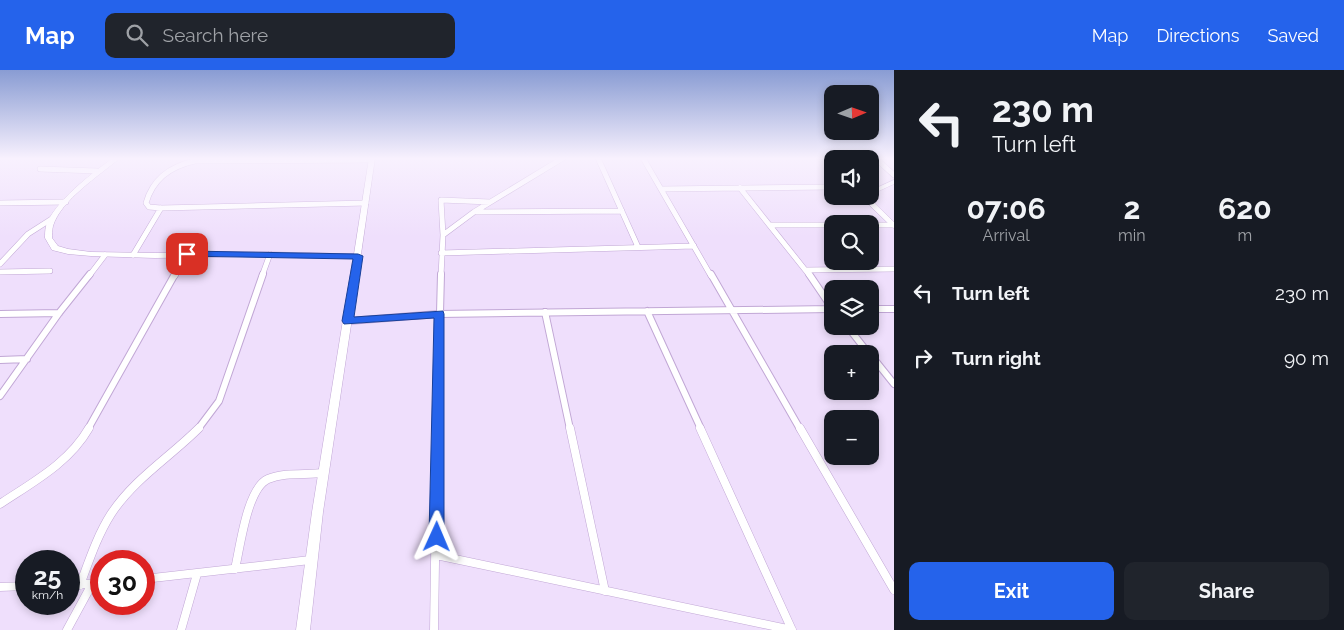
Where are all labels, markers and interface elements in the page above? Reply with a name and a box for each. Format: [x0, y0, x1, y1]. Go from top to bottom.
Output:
search box [105, 13, 455, 58]
text: Map [25, 21, 75, 50]
icon: search [123, 21, 151, 49]
text: Search here [163, 24, 268, 46]
text: Map [1092, 25, 1128, 46]
text: Directions [1156, 25, 1240, 46]
text: Saved [1268, 25, 1319, 46]
north arrow [824, 85, 879, 140]
map controls [824, 85, 879, 465]
text: 230 m [992, 89, 1094, 130]
icon: left [909, 90, 974, 155]
text: Turn left [992, 131, 1076, 157]
button: sound [824, 150, 879, 205]
text: 07:06 [966, 191, 1046, 226]
text: 2 [1123, 191, 1140, 226]
text: 620 [1218, 191, 1272, 226]
button: search [824, 215, 879, 270]
text: Arrival [983, 226, 1030, 245]
text: min [1118, 226, 1146, 245]
text: m [1237, 226, 1252, 245]
pin [166, 233, 208, 275]
icon: arrive [173, 240, 201, 268]
icon: left [909, 279, 937, 307]
button: layers [824, 280, 879, 335]
text: Turn left [952, 282, 1029, 304]
text: 230 m [1275, 282, 1329, 304]
icon: right [909, 344, 937, 372]
button: + [824, 345, 879, 400]
text: Turn right [952, 347, 1041, 369]
text: 90 m [1284, 347, 1329, 369]
button: − [824, 410, 879, 465]
position arrow [410, 510, 462, 562]
speed limit sign: 30 [90, 550, 155, 615]
text: 25 [34, 561, 61, 591]
button: Exit [909, 562, 1114, 620]
button: Share [1124, 562, 1329, 620]
text: km/h [32, 588, 63, 602]

